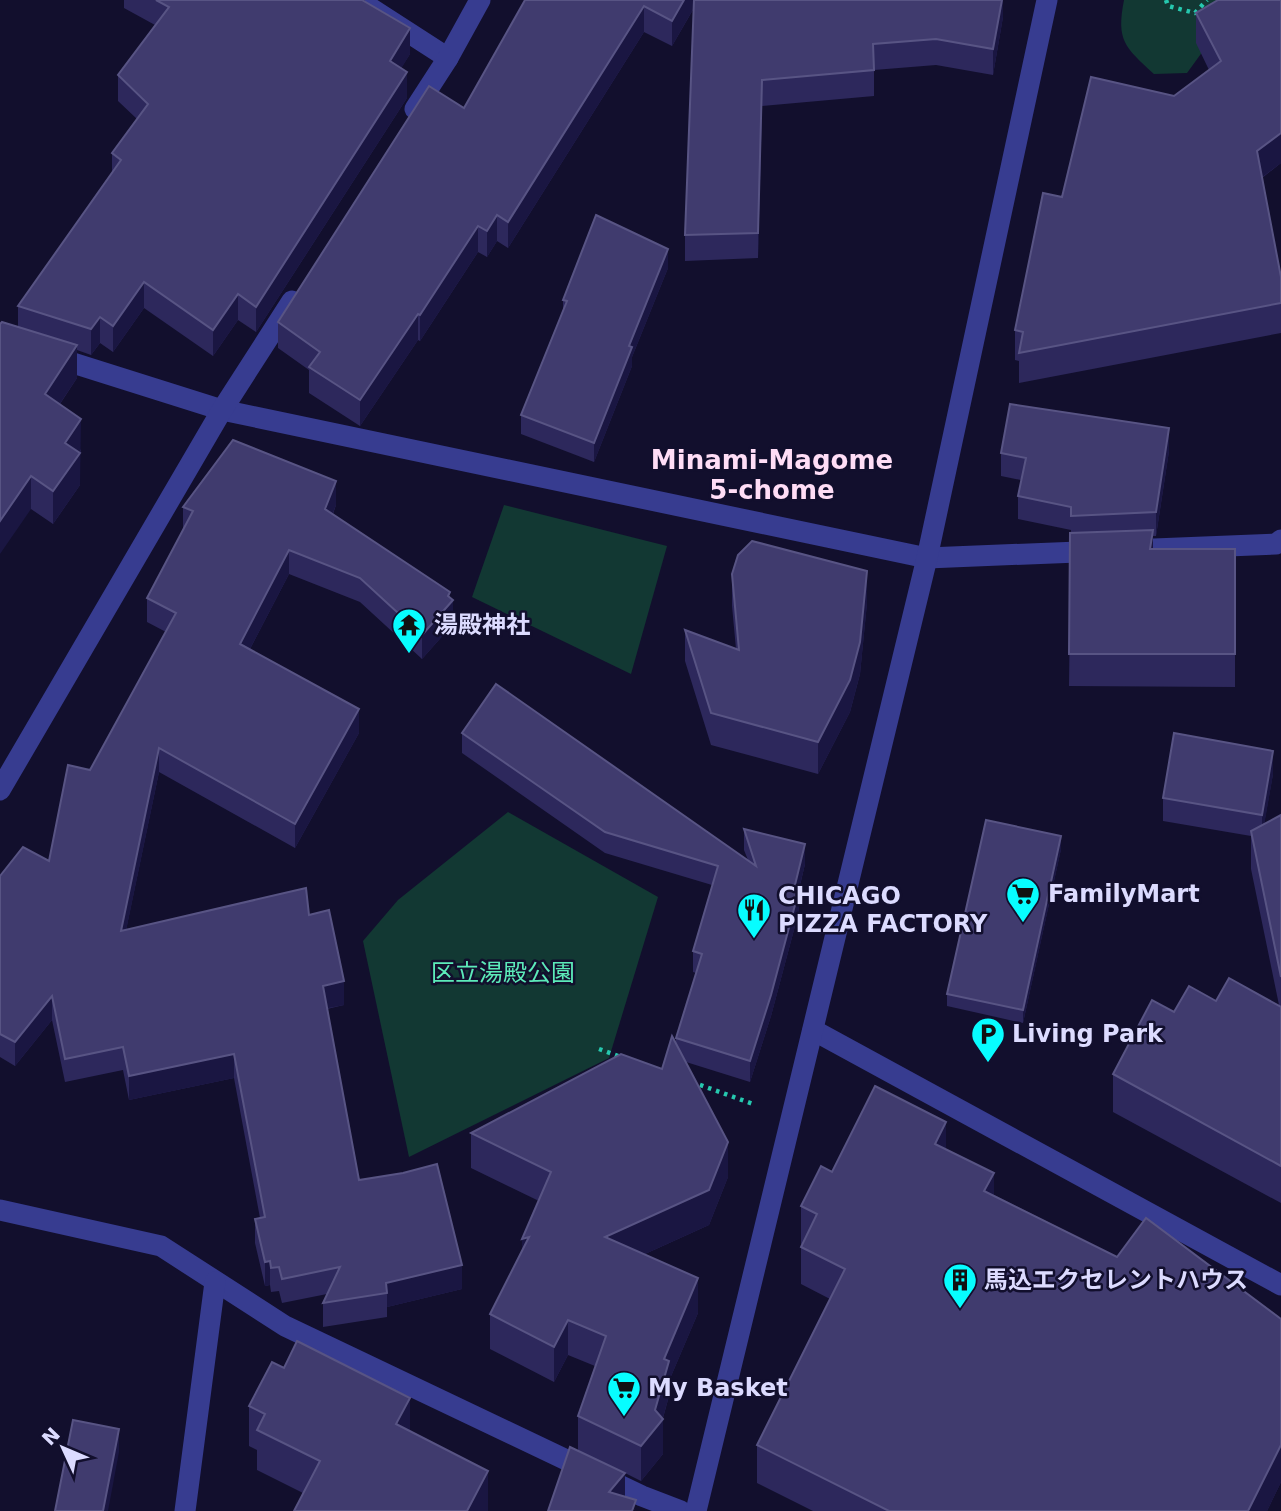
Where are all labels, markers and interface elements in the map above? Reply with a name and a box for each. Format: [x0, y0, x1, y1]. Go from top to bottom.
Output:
district label: Minami-Magome 5-chome [651, 445, 893, 505]
temple icon: 湯殿神社 [390, 606, 428, 655]
place label: 湯殿神社 [434, 611, 530, 639]
supermarket icon: FamilyMart [1004, 875, 1042, 924]
place label: FamilyMart [1048, 880, 1200, 908]
place label: CHICAGO PIZZA FACTORY [778, 882, 988, 938]
restaurant icon: CHICAGO PIZZA FACTORY [735, 891, 773, 940]
park label: 区立湯殿公園 [431, 959, 575, 987]
parking icon: Living Park [969, 1015, 1007, 1064]
place label: Living Park [1012, 1020, 1164, 1048]
building icon: 馬込エクセレントハウス [941, 1261, 979, 1310]
place label: 馬込エクセレントハウス [984, 1266, 1248, 1294]
supermarket icon: My Basket [605, 1369, 643, 1418]
place label: My Basket [648, 1374, 788, 1402]
north arrow [28, 1413, 98, 1483]
text: N [37, 1423, 64, 1450]

